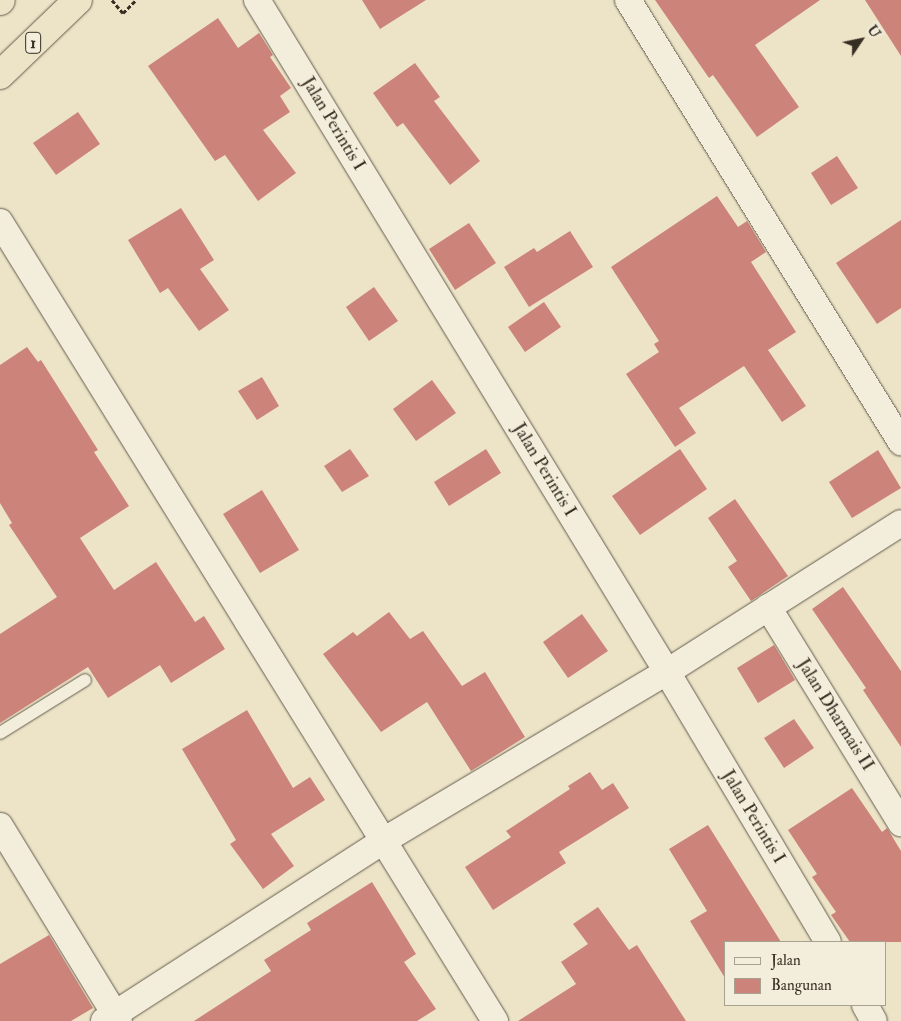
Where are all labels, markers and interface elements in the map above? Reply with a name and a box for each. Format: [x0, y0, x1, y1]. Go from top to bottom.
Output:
north arrow [836, 15, 886, 65]
text: U [864, 22, 884, 41]
road number: 1 [24, 29, 42, 56]
street label: Jalan Perintis I [297, 73, 369, 175]
street label: Jalan Perintis I [508, 419, 580, 521]
street label: Jalan Dharmais II [792, 655, 878, 775]
street label: Jalan Perintis I [717, 766, 789, 868]
legend [724, 941, 886, 1006]
text: Jalan [771, 951, 801, 970]
text: Bangunan [771, 976, 832, 995]

